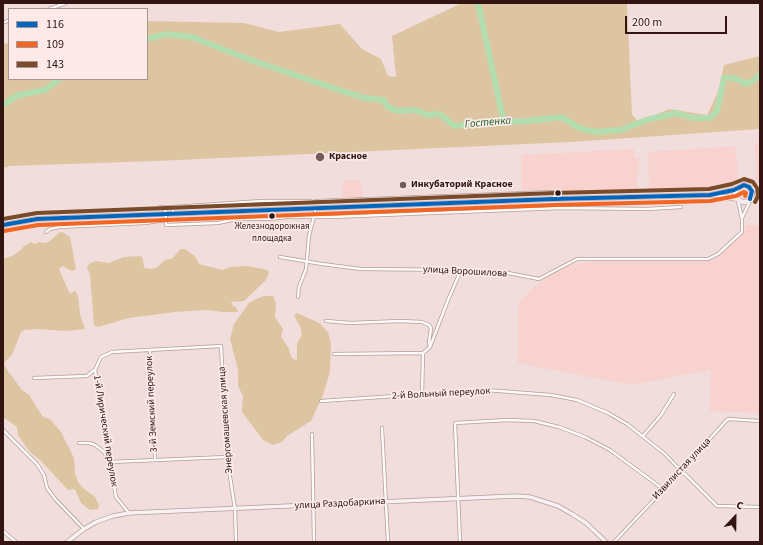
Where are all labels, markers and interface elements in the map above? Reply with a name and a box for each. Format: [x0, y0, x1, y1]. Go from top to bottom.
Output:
legend [8, 8, 148, 80]
scale bar [627, 8, 729, 34]
text: 200 m [632, 14, 662, 31]
text: 116 [46, 16, 64, 33]
text: 109 [46, 36, 64, 53]
text: 143 [46, 56, 64, 73]
water label: Гостенка [464, 114, 512, 132]
marker: Красное [314, 151, 326, 163]
place label: Красное [329, 151, 367, 163]
place label: Инкубаторий Красное [411, 179, 513, 191]
marker: Инкубаторий Красное [398, 180, 408, 190]
unlabelled marker [553, 188, 563, 198]
marker: Железнодорожная площадка [267, 211, 277, 221]
place label: Железнодорожная площадка [234, 222, 310, 243]
street label: улица Ворошилова [423, 264, 507, 280]
street label: 3-й Земский переулок [143, 355, 161, 453]
street label: Энергомашевская улица [216, 366, 236, 474]
street label: 1-й Лирический переулок [90, 374, 120, 488]
street label: 2-й Вольный переулок [391, 385, 491, 403]
street label: Извилистая улица [650, 436, 714, 502]
street label: улица Раздобаркина [294, 496, 386, 512]
north arrow [715, 497, 755, 537]
text: С [734, 497, 745, 514]

